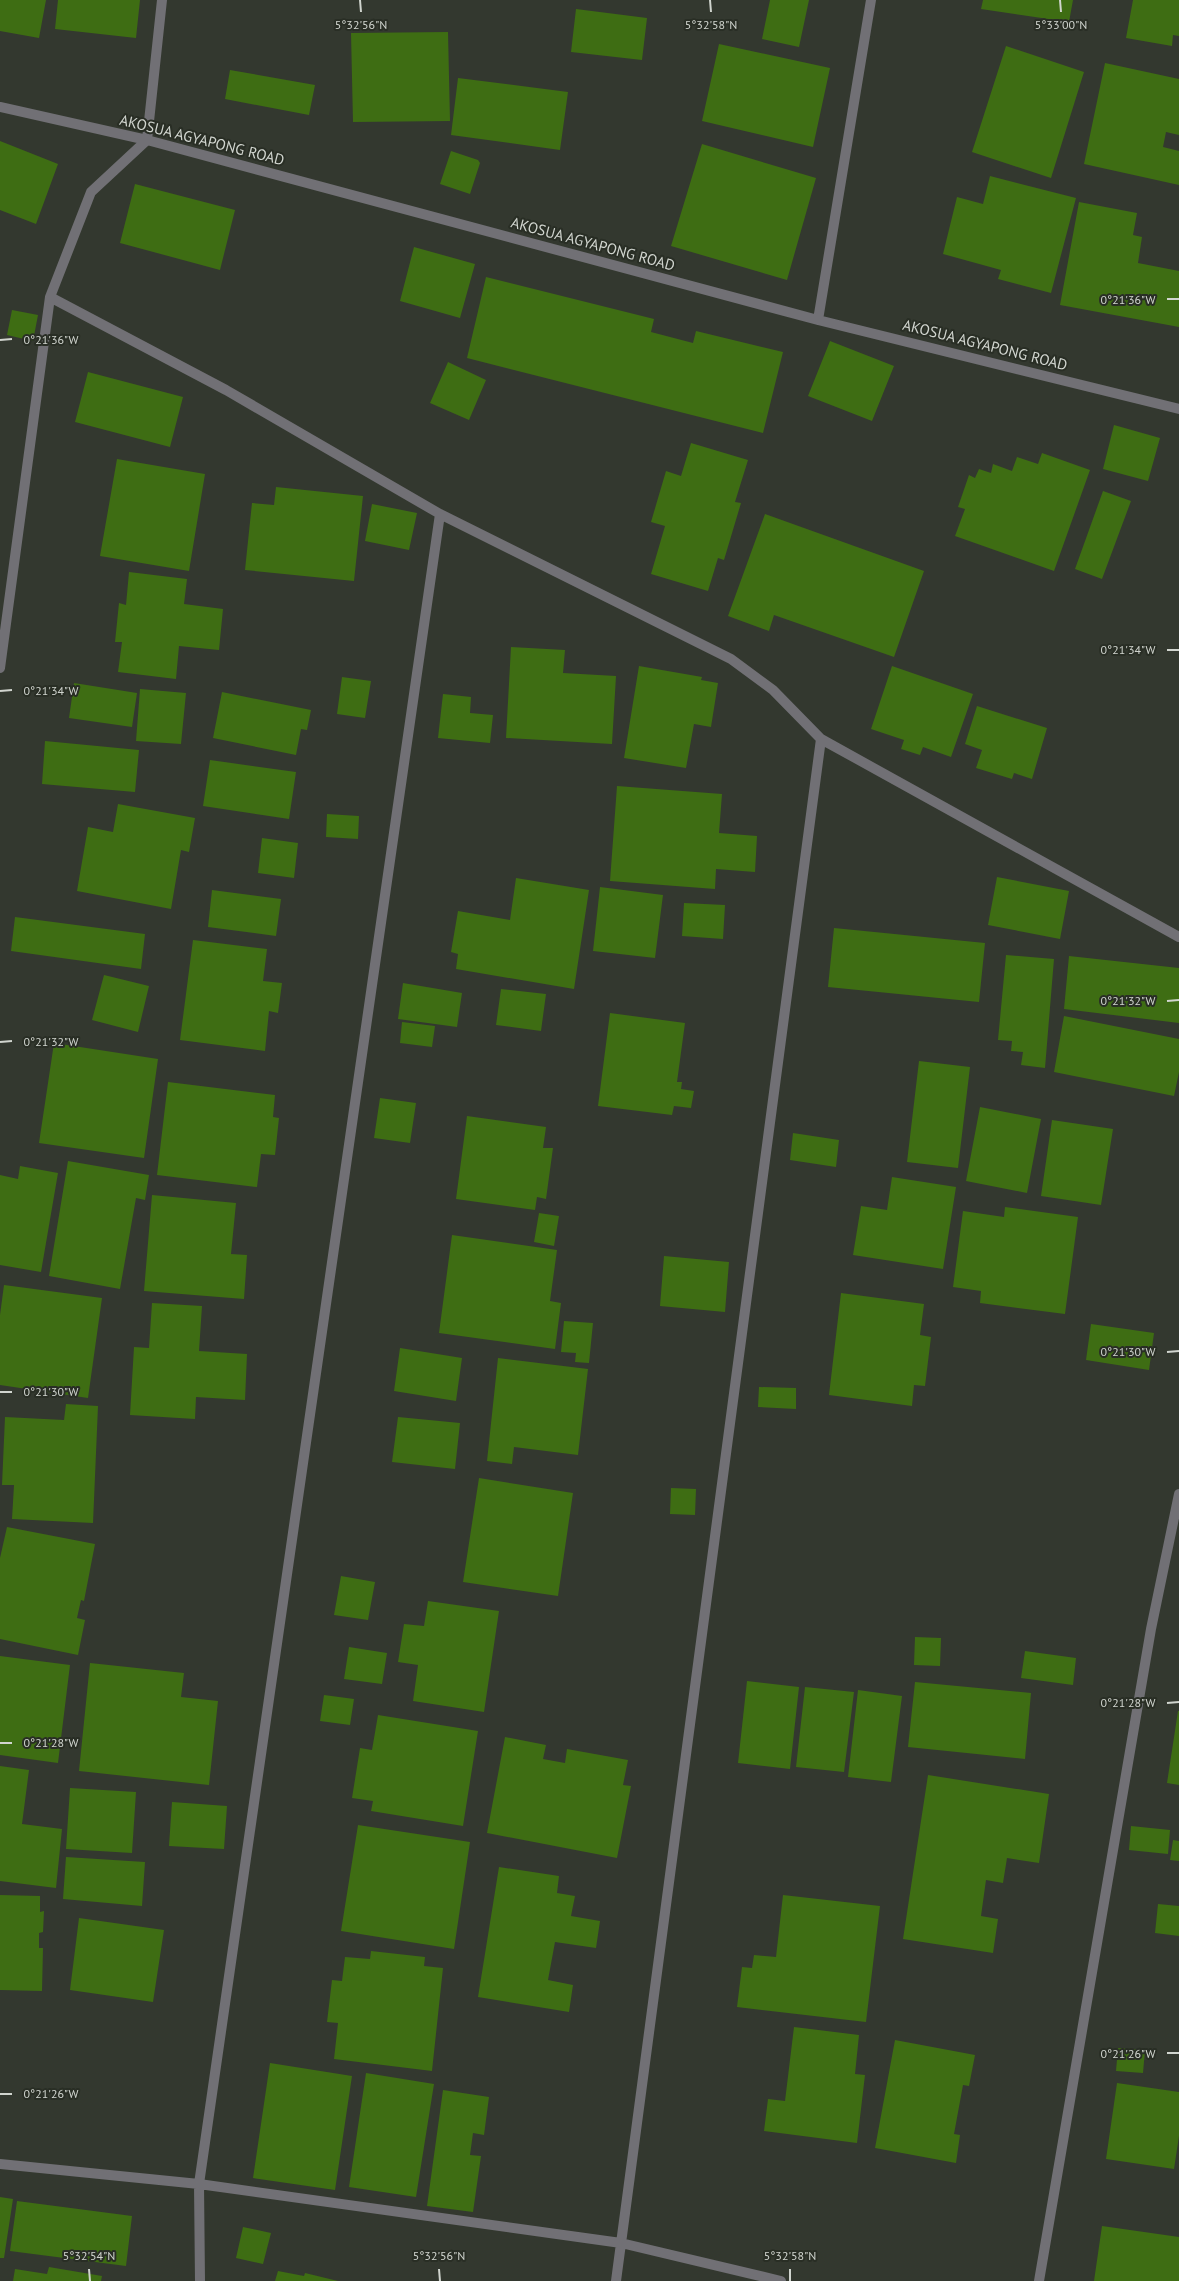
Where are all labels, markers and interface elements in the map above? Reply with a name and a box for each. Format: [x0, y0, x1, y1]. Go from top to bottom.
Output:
text: 5°32'56"N [335, 17, 387, 32]
text: 5°32'58"N [685, 17, 737, 32]
text: 5°33'00"N [1035, 17, 1087, 32]
street label: AKOSUA AGYAPONG ROAD [118, 110, 286, 169]
street label: AKOSUA AGYAPONG ROAD [509, 212, 677, 275]
text: 0°21'36"W [1101, 292, 1155, 307]
street label: AKOSUA AGYAPONG ROAD [901, 315, 1069, 374]
text: 0°21'36"W [24, 332, 78, 347]
text: 0°21'34"W [1101, 642, 1155, 657]
text: 0°21'34"W [24, 683, 78, 698]
text: 0°21'32"W [1101, 993, 1155, 1008]
text: 0°21'32"W [24, 1034, 78, 1049]
text: 0°21'30"W [1101, 1344, 1155, 1359]
text: 0°21'30"W [24, 1384, 78, 1399]
text: 0°21'28"W [1101, 1695, 1155, 1710]
text: 0°21'28"W [24, 1735, 78, 1750]
text: 0°21'26"W [1101, 2046, 1155, 2061]
text: 0°21'26"W [24, 2086, 78, 2101]
text: 5°32'54"N [63, 2248, 115, 2263]
text: 5°32'56"N [413, 2248, 465, 2263]
text: 5°32'58"N [764, 2248, 816, 2263]

